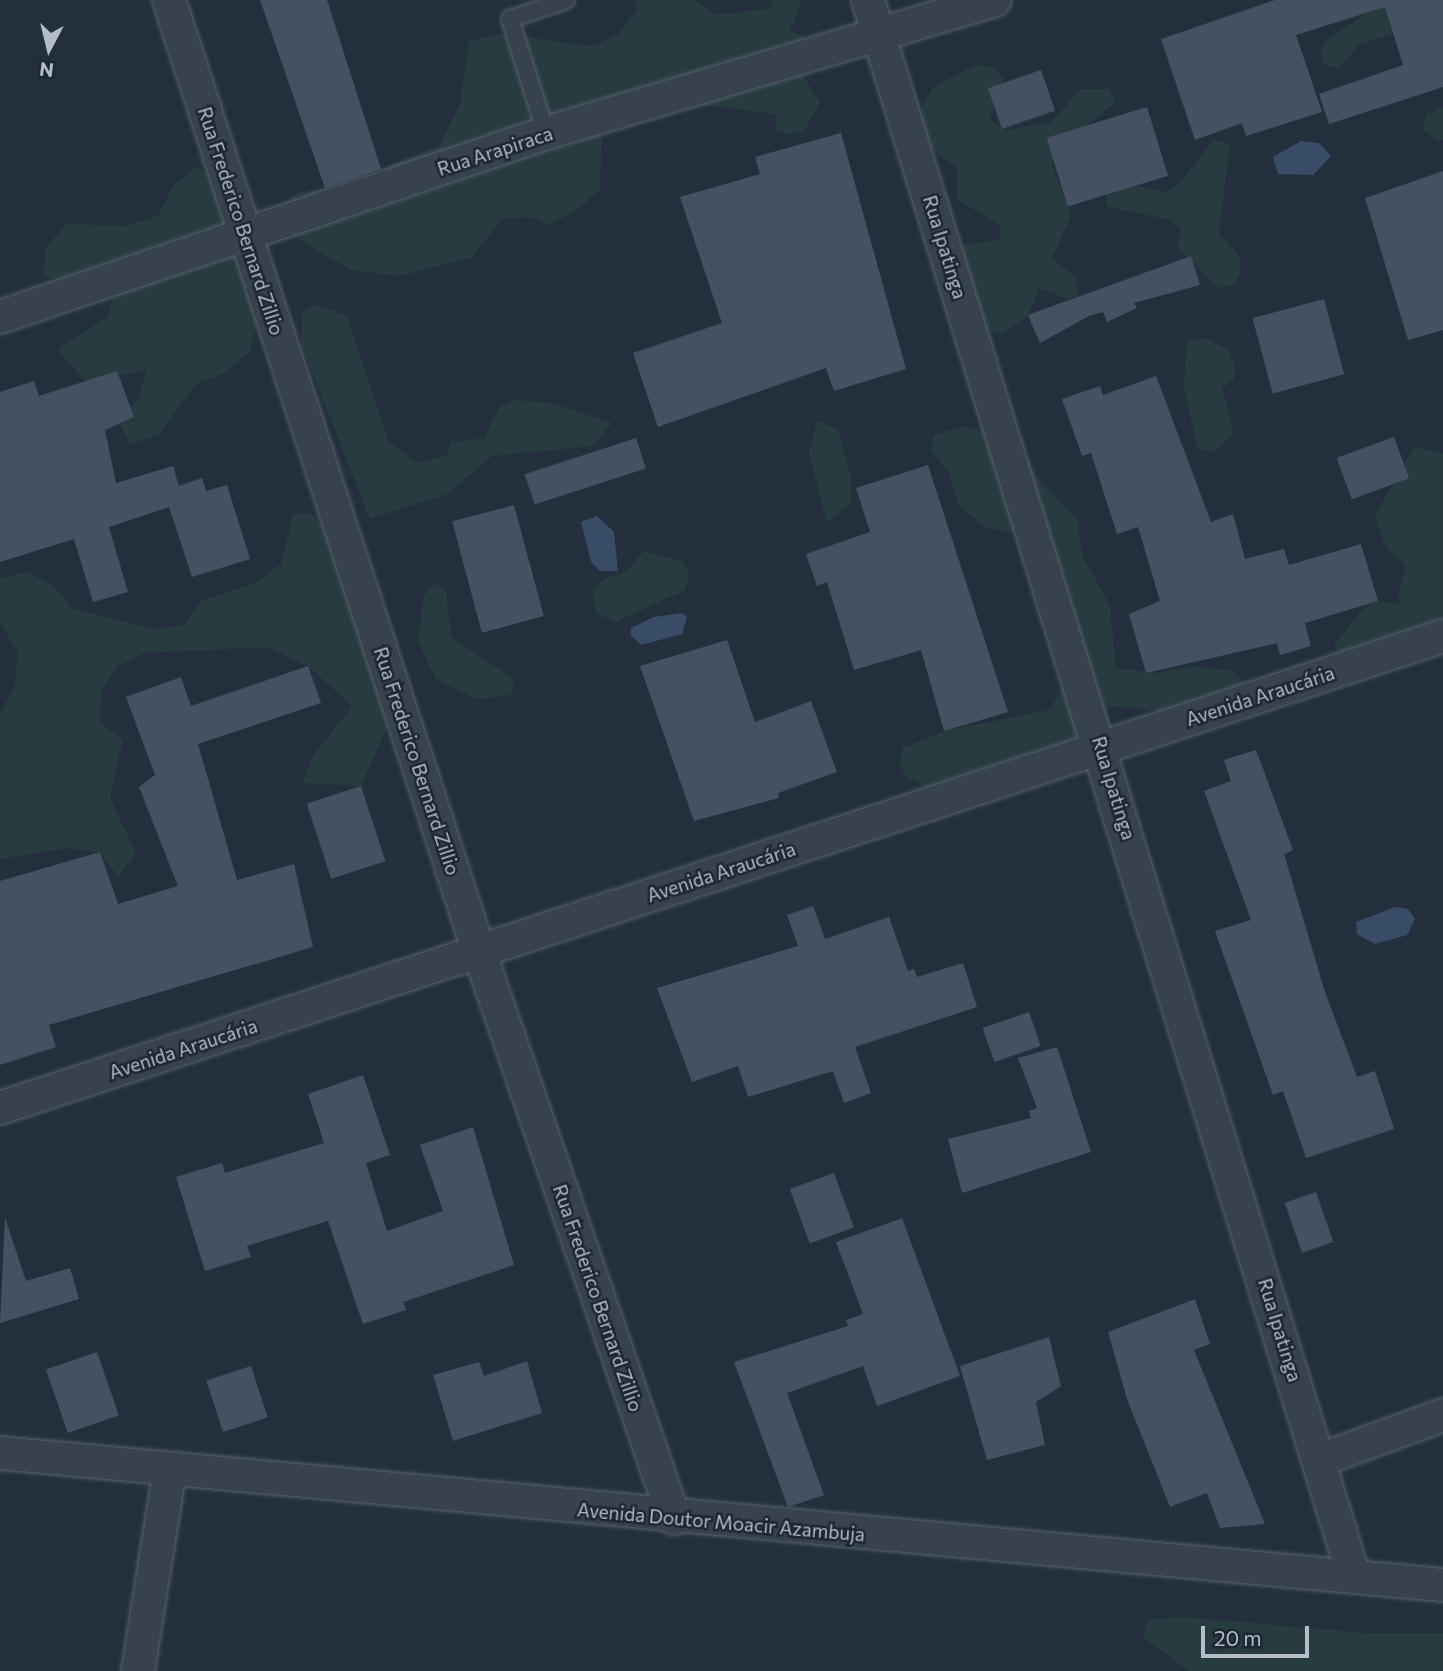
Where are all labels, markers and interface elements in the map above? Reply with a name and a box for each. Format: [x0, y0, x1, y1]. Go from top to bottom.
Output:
north arrow [14, 14, 84, 84]
text: N [38, 58, 55, 83]
street label: Rua Frederico Bernard Zillio [193, 104, 289, 338]
street label: Rua Arapiraca [434, 122, 556, 180]
street label: Rua Ipatinga [918, 193, 972, 301]
street label: Rua Frederico Bernard Zillio [369, 644, 465, 878]
street label: Avenida Araucária [1183, 661, 1337, 731]
street label: Rua Ipatinga [1087, 734, 1141, 842]
street label: Avenida Araucária [644, 837, 798, 907]
street label: Avenida Araucária [106, 1014, 260, 1084]
street label: Rua Frederico Bernard Zillio [548, 1181, 648, 1415]
street label: Rua Ipatinga [1253, 1276, 1307, 1384]
street label: Avenida Doutor Moacir Azambuja [576, 1498, 866, 1546]
scale bar [1205, 1612, 1314, 1656]
text: 20 m [1214, 1625, 1262, 1650]

